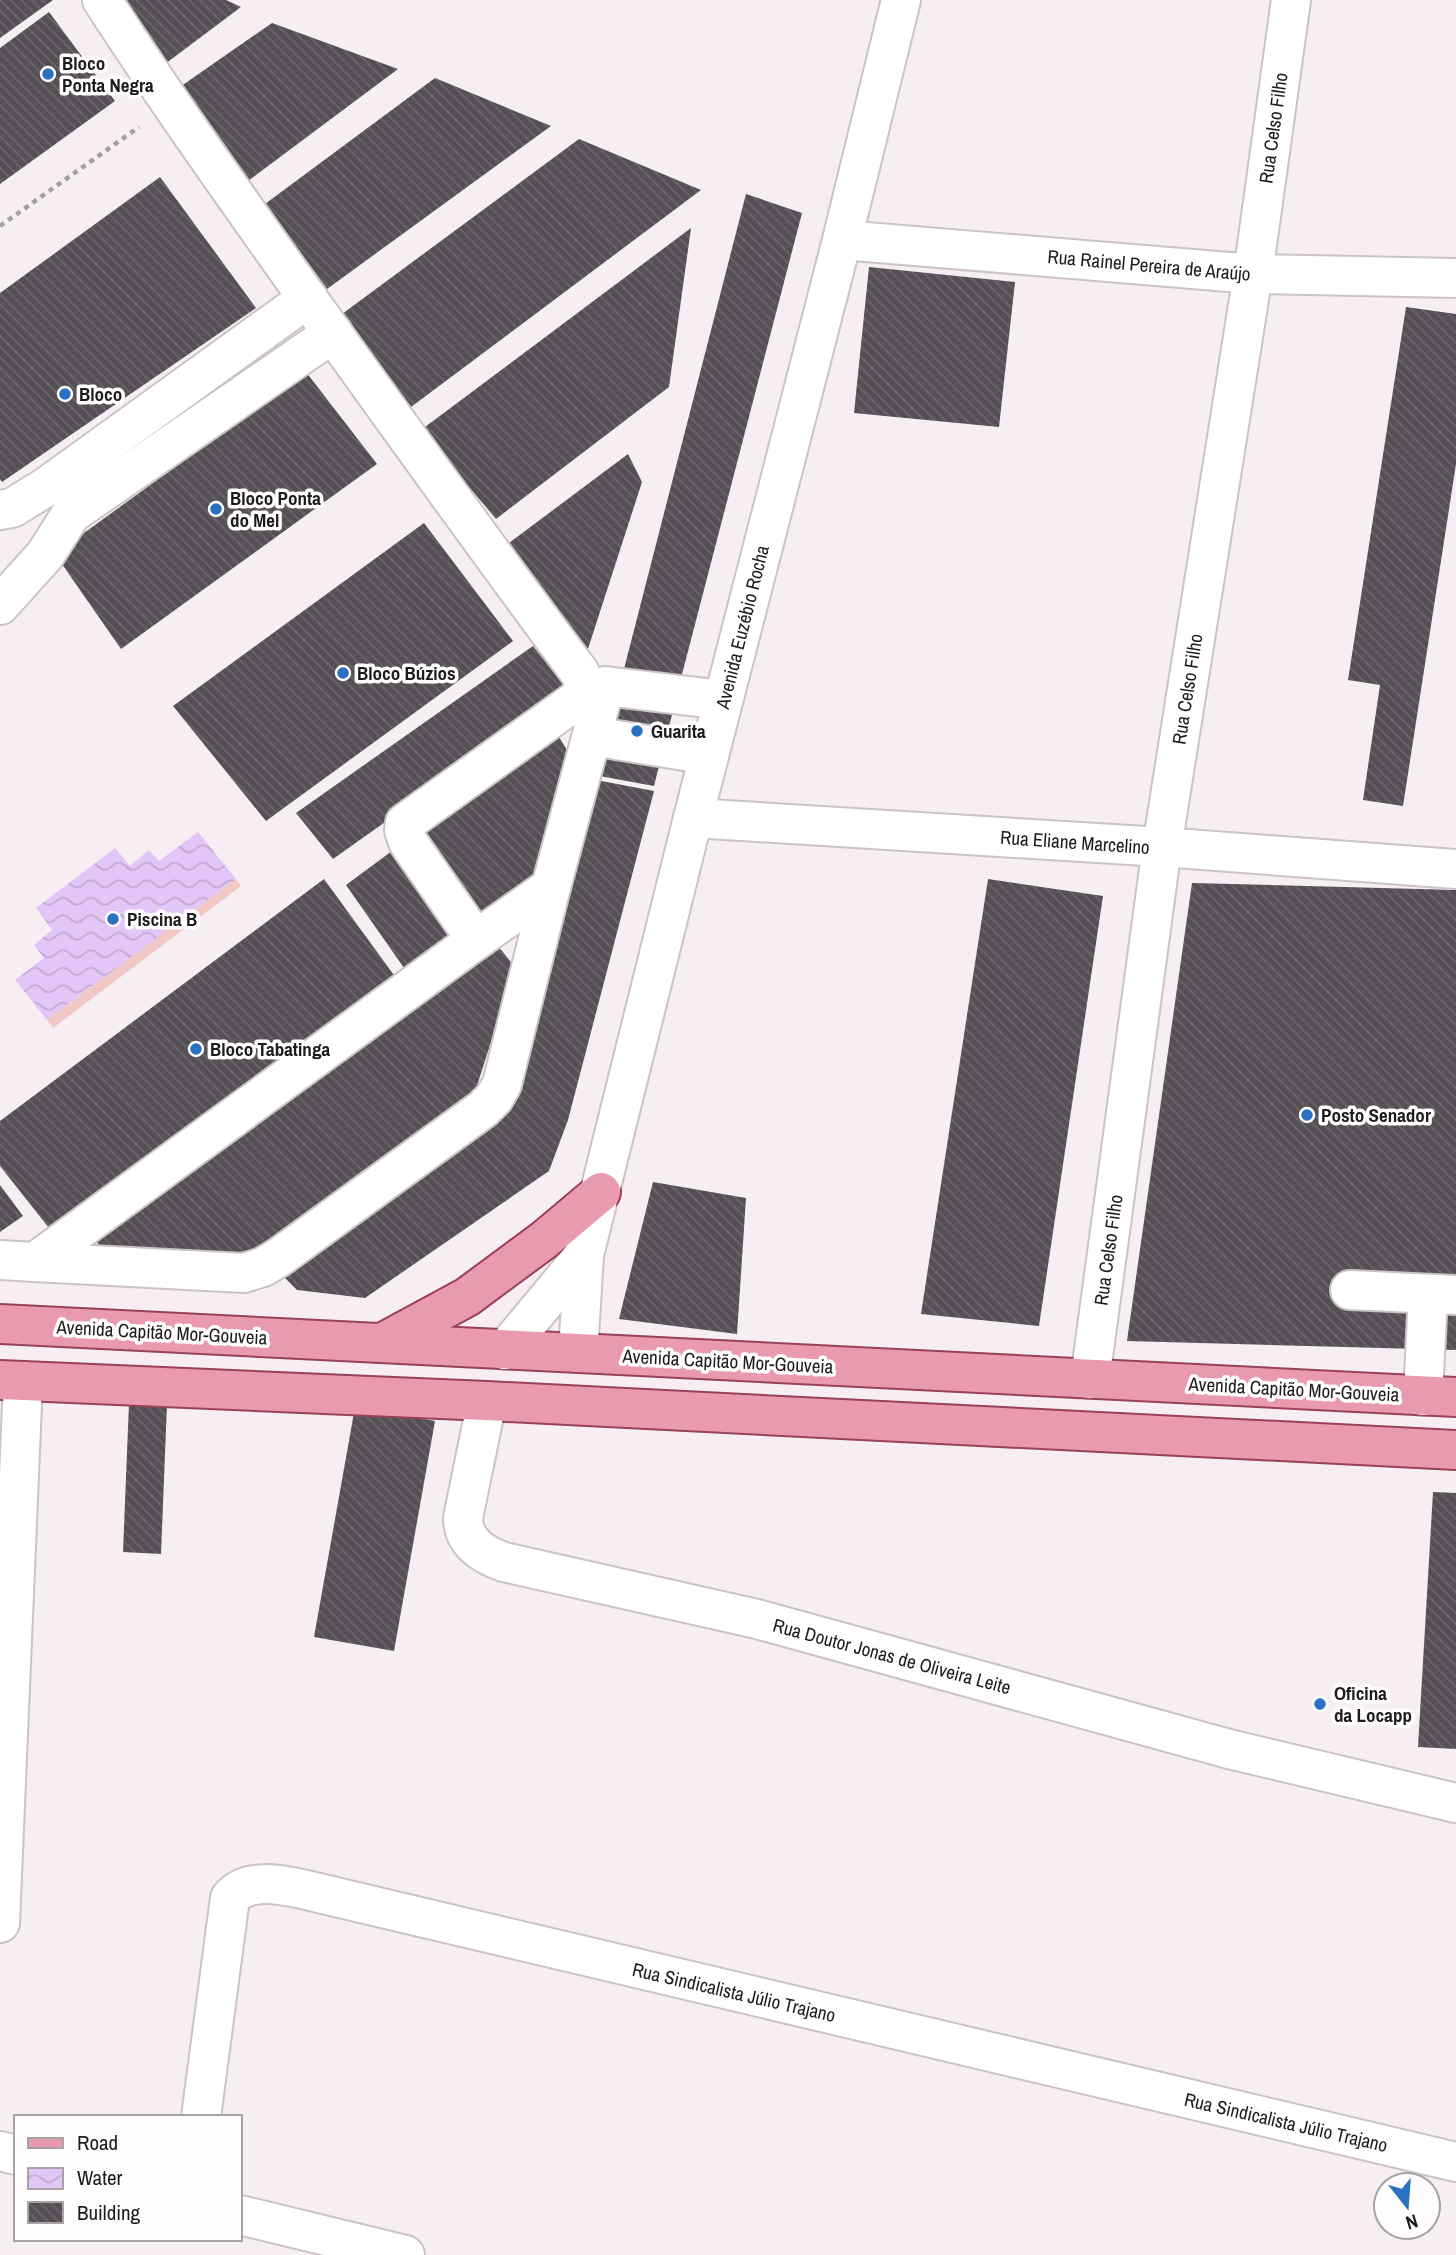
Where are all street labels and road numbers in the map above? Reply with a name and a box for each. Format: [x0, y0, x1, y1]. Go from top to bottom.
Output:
street label: Rua Celso Filho [1252, 71, 1294, 185]
street label: Rua Rainel Pereira de Araújo [1046, 243, 1252, 287]
street label: Avenida Euzébio Rocha [709, 542, 775, 713]
street label: Rua Celso Filho [1165, 632, 1209, 746]
street label: Rua Eliane Marcelino [999, 824, 1151, 860]
street label: Rua Celso Filho [1087, 1193, 1129, 1307]
street label: Avenida Capitão Mor-Gouveia [55, 1313, 268, 1351]
street label: Avenida Capitão Mor-Gouveia [621, 1342, 834, 1380]
street label: Avenida Capitão Mor-Gouveia [1187, 1370, 1400, 1408]
street label: Rua Doutor Jonas de Oliveira Leite [770, 1612, 1014, 1700]
street label: Rua Sindicalista Júlio Trajano [630, 1956, 838, 2028]
street label: Rua Sindicalista Júlio Trajano [1182, 2086, 1390, 2158]

